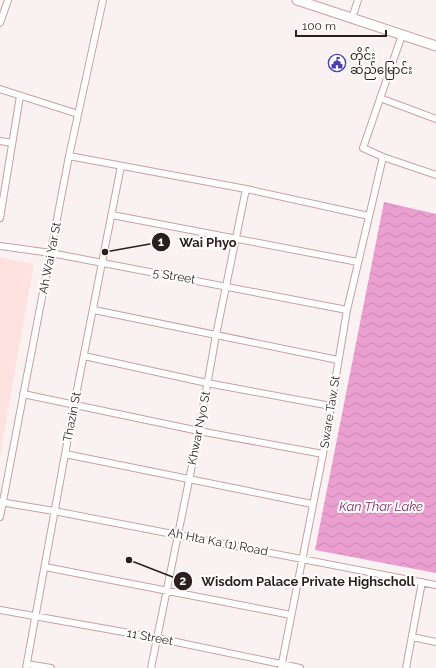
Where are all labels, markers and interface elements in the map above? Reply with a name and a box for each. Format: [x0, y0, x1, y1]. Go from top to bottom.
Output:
scale bar [296, 12, 386, 38]
text: 100 m [302, 19, 336, 33]
place label: တိုင်း ဆည်မြောင်း [350, 47, 413, 80]
public building icon: တိုင်း ဆည်မြောင်း [327, 53, 347, 73]
street label: Ah Wai Yar St [36, 221, 64, 295]
callout: Wai Phyo [151, 230, 244, 255]
text: 1 [158, 235, 164, 249]
text: Wai Phyo [179, 235, 237, 250]
street label: 5 Street [152, 265, 196, 287]
street label: Sware Taw St [317, 375, 343, 449]
street label: Khwar Nyo St [185, 390, 213, 466]
street label: Thazin St [60, 391, 84, 443]
water label: Kan Thar Lake [339, 499, 423, 514]
street label: Ah Hta Ka (1) Road [167, 525, 269, 559]
callout: Wisdom Palace Private Highscholl [173, 569, 423, 594]
text: 2 [180, 574, 187, 588]
text: Wisdom Palace Private Highscholl [201, 574, 416, 589]
street label: 11 Street [126, 626, 174, 648]

